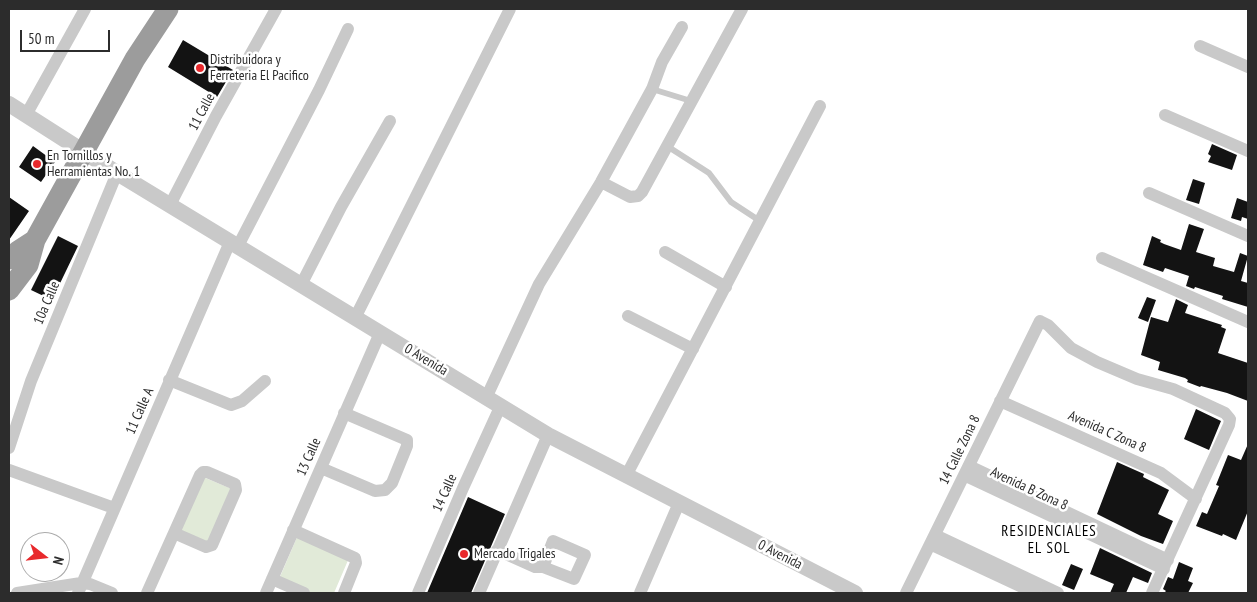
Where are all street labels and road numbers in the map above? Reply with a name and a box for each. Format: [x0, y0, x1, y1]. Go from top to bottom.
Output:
street label: 11 Calle [185, 91, 219, 133]
street label: 10a Calle [30, 279, 64, 327]
street label: 0 Avenida [401, 341, 451, 379]
street label: 11 Calle A [122, 385, 158, 437]
street label: Avenida C Zona 8 [1066, 407, 1148, 457]
street label: 14 Calle Zona 8 [936, 412, 984, 488]
street label: 13 Calle [293, 435, 325, 479]
street label: Avenida B Zona 8 [988, 464, 1070, 514]
street label: 14 Calle [429, 471, 461, 515]
street label: 0 Avenida [755, 537, 805, 573]

